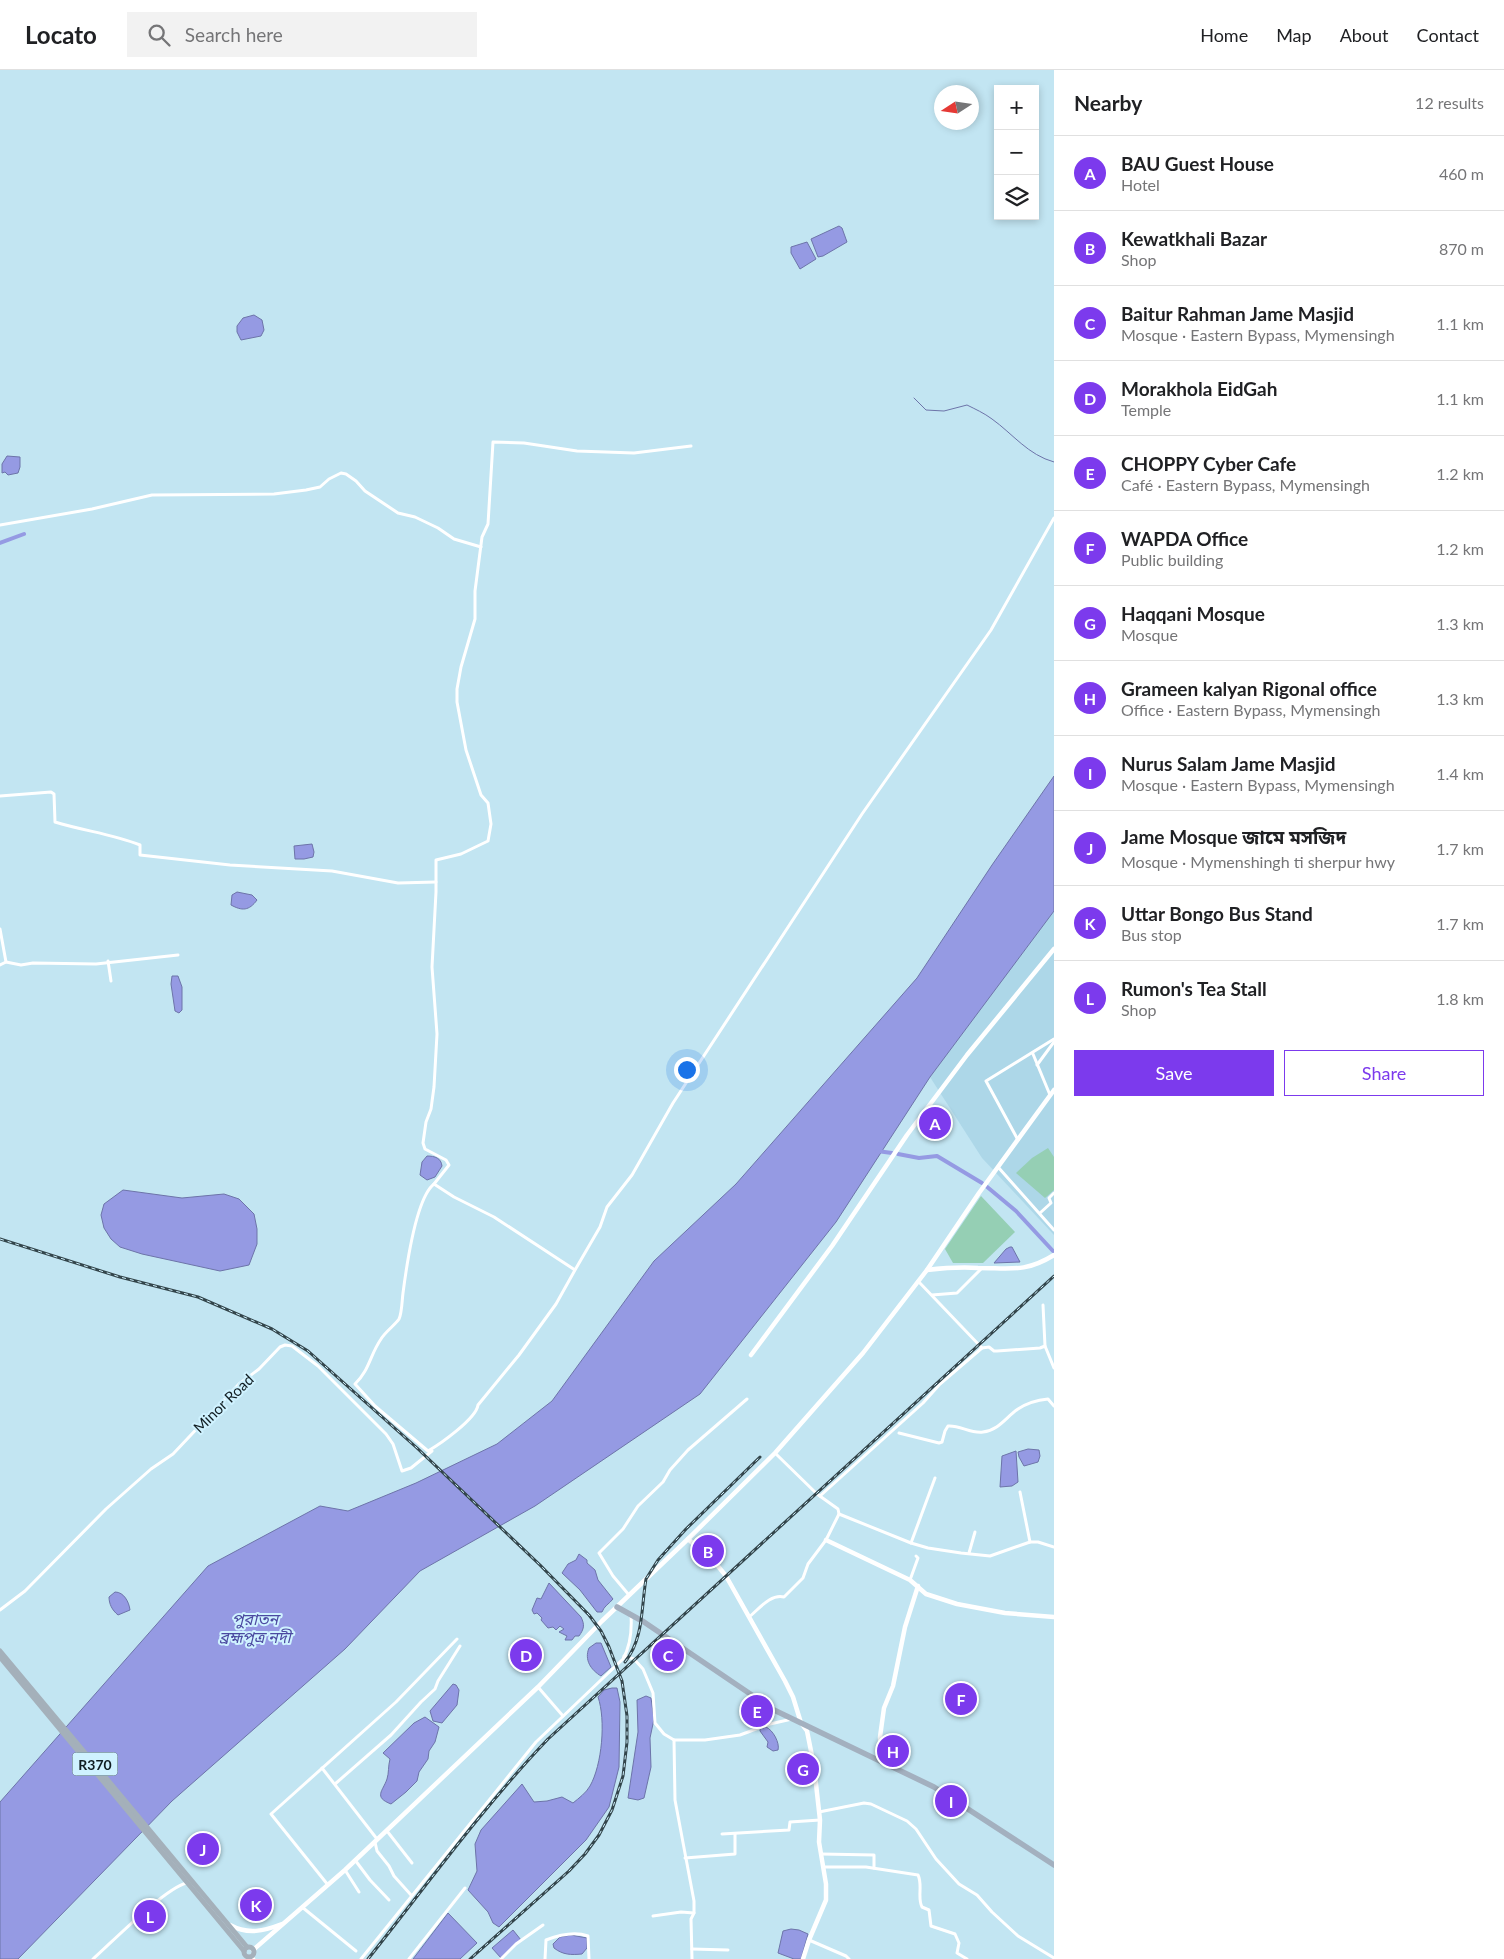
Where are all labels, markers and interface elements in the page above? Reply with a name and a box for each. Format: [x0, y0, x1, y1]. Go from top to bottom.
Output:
search box [127, 12, 477, 57]
text: Locato [25, 20, 97, 49]
icon: search [145, 21, 173, 49]
text: Search here [185, 23, 283, 46]
text: Home [1200, 24, 1248, 46]
text: Map [1276, 24, 1312, 46]
text: About [1340, 24, 1389, 46]
text: Contact [1417, 24, 1479, 46]
north arrow [934, 85, 979, 130]
map controls [994, 85, 1039, 220]
button: + [994, 85, 1039, 130]
text: Nearby [1074, 90, 1142, 115]
text: 12 results [1415, 93, 1484, 112]
button: − [994, 130, 1039, 175]
text: BAU Guest House [1121, 152, 1274, 175]
text: A [1084, 164, 1096, 183]
text: 460 m [1439, 164, 1484, 183]
button: layers [994, 175, 1039, 220]
text: Hotel [1121, 175, 1160, 194]
text: Kewatkhali Bazar [1121, 227, 1267, 250]
text: B [1085, 239, 1095, 258]
text: 870 m [1439, 239, 1484, 258]
text: Shop [1121, 250, 1157, 269]
text: Baitur Rahman Jame Masjid [1121, 302, 1354, 325]
text: C [1085, 314, 1095, 333]
text: 1.1 km [1436, 314, 1484, 333]
text: Mosque · Eastern Bypass, Mymensingh [1121, 325, 1395, 344]
text: Morakhola EidGah [1121, 377, 1277, 400]
text: D [1084, 389, 1096, 408]
text: 1.1 km [1436, 389, 1484, 408]
text: Temple [1121, 400, 1171, 419]
text: CHOPPY Cyber Cafe [1121, 452, 1296, 475]
text: E [1085, 464, 1095, 483]
text: 1.2 km [1436, 464, 1484, 483]
text: Café · Eastern Bypass, Mymensingh [1121, 475, 1370, 494]
text: WAPDA Office [1121, 527, 1248, 550]
text: F [1085, 539, 1095, 558]
text: 1.2 km [1436, 539, 1484, 558]
text: Public building [1121, 550, 1223, 569]
text: Haqqani Mosque [1121, 602, 1265, 625]
text: G [1084, 614, 1096, 633]
text: 1.3 km [1436, 614, 1484, 633]
text: Mosque [1121, 625, 1178, 644]
text: Grameen kalyan Rigonal office [1121, 677, 1377, 700]
text: H [1084, 689, 1096, 708]
text: 1.3 km [1436, 689, 1484, 708]
text: Office · Eastern Bypass, Mymensingh [1121, 700, 1381, 719]
text: Nurus Salam Jame Masjid [1121, 752, 1336, 775]
text: I [1088, 764, 1092, 783]
text: 1.4 km [1436, 764, 1484, 783]
text: Mosque · Eastern Bypass, Mymensingh [1121, 775, 1395, 794]
text: Jame Mosque জামে মসজিদ [1121, 825, 1346, 848]
text: J [1087, 839, 1093, 858]
text: 1.7 km [1436, 839, 1484, 858]
text: Mosque · Mymenshingh ti sherpur hwy [1121, 852, 1395, 871]
text: Uttar Bongo Bus Stand [1121, 902, 1313, 925]
text: K [1085, 914, 1095, 933]
text: 1.7 km [1436, 914, 1484, 933]
text: Bus stop [1121, 925, 1182, 944]
text: Rumon's Tea Stall [1121, 977, 1267, 1000]
text: L [1086, 989, 1094, 1008]
text: 1.8 km [1436, 989, 1484, 1008]
text: Shop [1121, 1000, 1157, 1019]
button: Save [1074, 1050, 1274, 1096]
button: Share [1284, 1050, 1484, 1096]
your location [674, 1057, 700, 1083]
pin: A [919, 1104, 951, 1142]
street label: Minor Road [189, 1370, 257, 1436]
pin: B [692, 1532, 724, 1570]
water label: পুরাতন ব্রহ্মপুত্র নদী [219, 1609, 294, 1647]
pin: D [510, 1636, 542, 1674]
pin: C [652, 1636, 684, 1674]
pin: F [945, 1680, 977, 1718]
pin: E [741, 1692, 773, 1730]
pin: H [877, 1732, 909, 1770]
pin: G [787, 1750, 819, 1788]
road number: R370 [72, 1752, 118, 1776]
pin: I [935, 1782, 967, 1820]
pin: J [187, 1830, 219, 1868]
pin: K [240, 1886, 272, 1924]
pin: L [134, 1897, 166, 1935]

